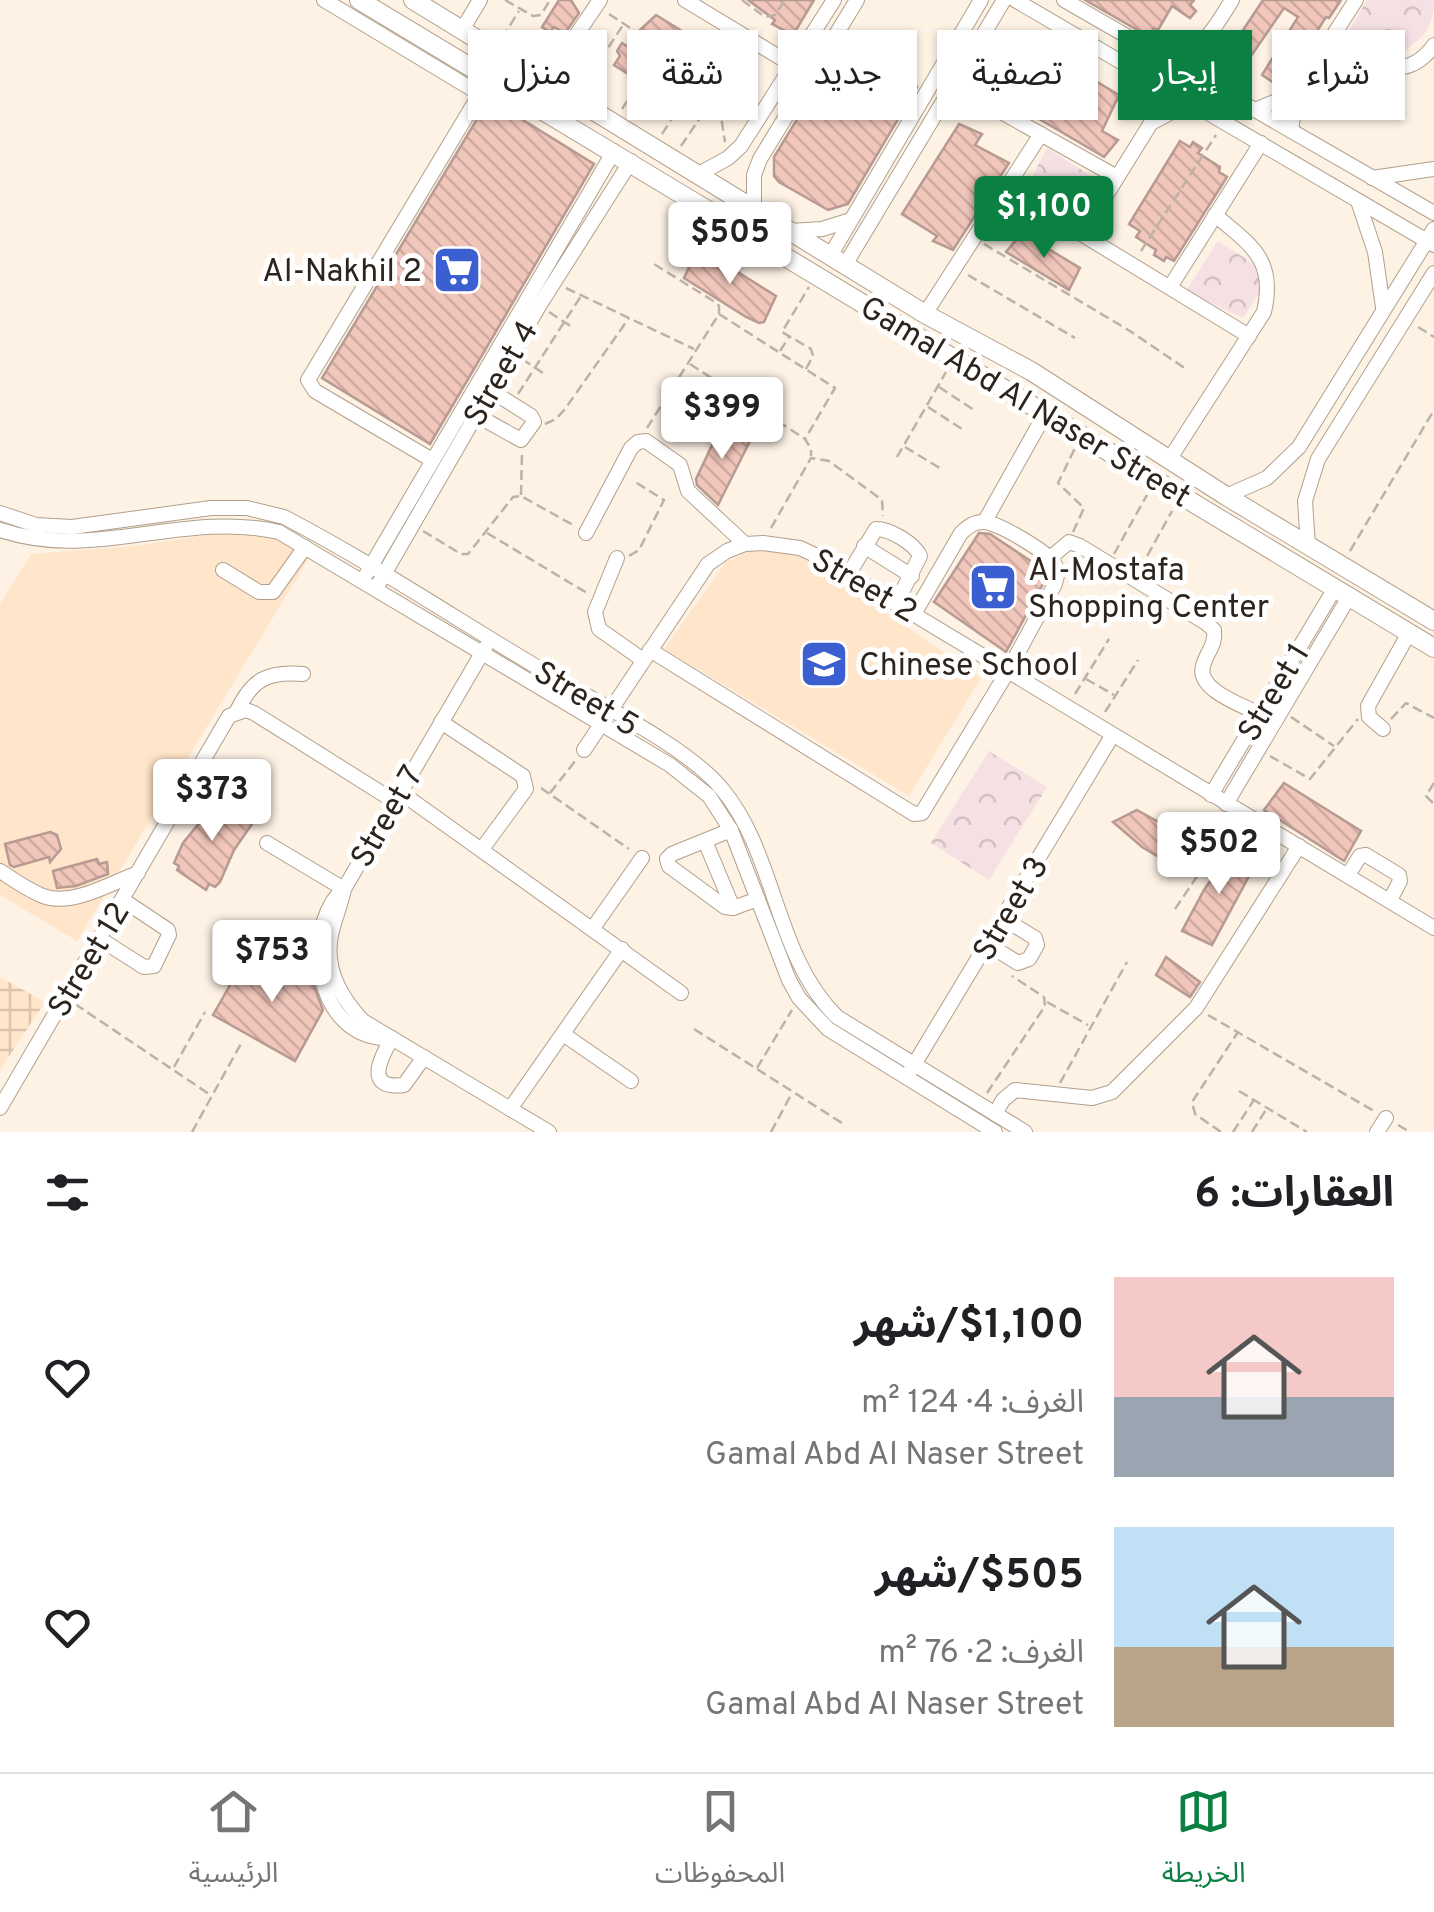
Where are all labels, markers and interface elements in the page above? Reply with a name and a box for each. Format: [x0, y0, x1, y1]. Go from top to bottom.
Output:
chip: منزل [468, 30, 607, 120]
chip: شقة [627, 30, 758, 120]
chip: جديد [778, 30, 917, 120]
chip: تصفية [937, 30, 1098, 120]
chip: إيجار [1118, 30, 1252, 120]
chip: شراء [1272, 30, 1405, 120]
pin: $1,100 [963, 176, 1125, 261]
text: $1,100 [996, 188, 1092, 228]
pin: $505 [671, 202, 789, 287]
text: $505 [690, 214, 770, 254]
supermarket icon: Al-Nakhil 2 [431, 244, 483, 296]
place label: Al-Nakhil 2 [262, 253, 422, 293]
street label: Gamal Abd Al Naser Street [852, 289, 1197, 518]
street label: Street 4 [456, 314, 549, 435]
pin: $399 [663, 377, 781, 462]
text: $399 [683, 389, 761, 429]
street label: Street 2 [804, 541, 923, 634]
place label: Al-Mostafa Shopping Center [1028, 552, 1269, 629]
supermarket icon: Al-Mostafa Shopping Center [967, 561, 1019, 613]
street label: Street 1 [1231, 637, 1320, 750]
school or university icon: Chinese School [798, 638, 850, 690]
place label: Chinese School [859, 647, 1078, 687]
street label: Street 5 [526, 654, 645, 747]
pin: $373 [153, 759, 271, 844]
street label: Street 7 [344, 759, 434, 876]
text: $373 [175, 771, 249, 811]
pin: $502 [1160, 812, 1278, 897]
text: $502 [1179, 824, 1259, 864]
street label: Street 3 [966, 850, 1059, 969]
street label: Street 12 [41, 896, 140, 1025]
pin: $753 [213, 920, 331, 1005]
text: $753 [234, 932, 310, 972]
icon: filters [40, 1165, 95, 1220]
text: العقارات: 6 [1194, 1169, 1394, 1222]
text: $1,100/شهر [854, 1300, 1084, 1353]
icon: home [1194, 1317, 1314, 1437]
icon: heart [40, 1350, 95, 1405]
text: الغرف: 4 · 124 m² [861, 1384, 1084, 1424]
text: Gamal Abd Al Naser Street [705, 1436, 1084, 1476]
text: $505/شهر [875, 1550, 1084, 1603]
icon: home [1194, 1567, 1314, 1687]
icon: heart [40, 1600, 95, 1655]
text: الغرف: 2 · 76 m² [878, 1634, 1084, 1674]
text: Gamal Abd Al Naser Street [705, 1686, 1084, 1726]
tab: الرئيسية [188, 1784, 278, 1903]
tab: المحفوظات [655, 1784, 785, 1903]
tab: الخريطة [1162, 1784, 1246, 1903]

